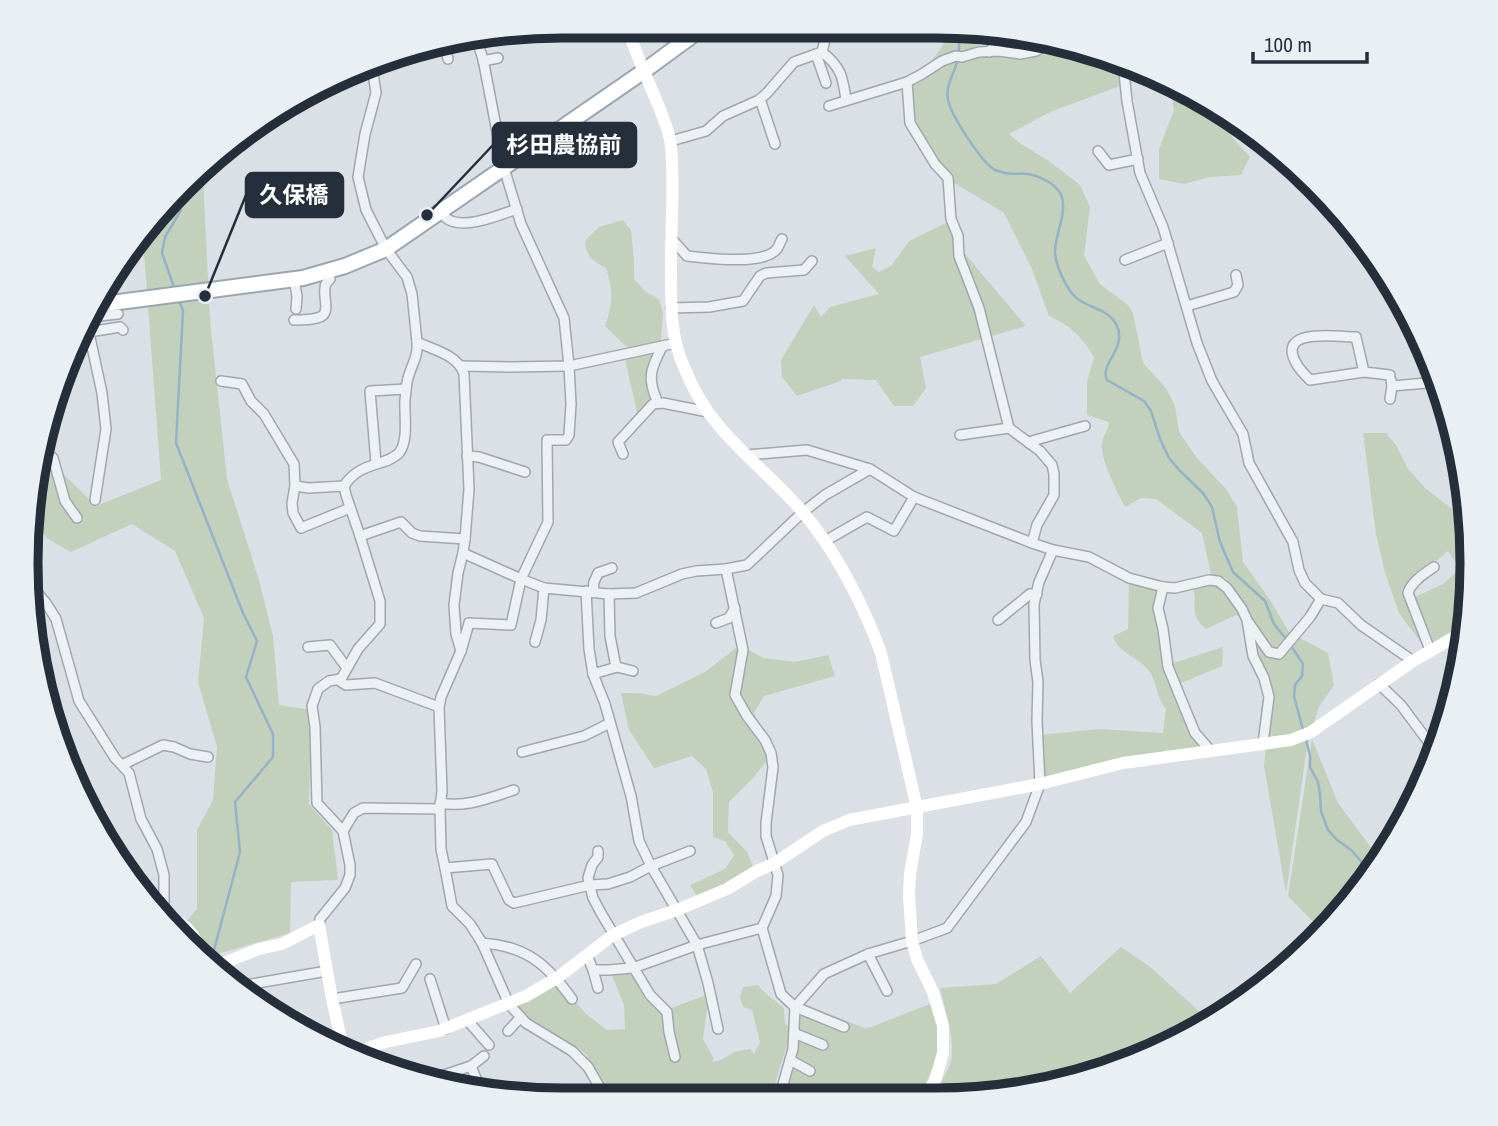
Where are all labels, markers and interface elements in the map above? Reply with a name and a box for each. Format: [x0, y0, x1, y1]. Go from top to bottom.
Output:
scale bar [1253, 21, 1367, 65]
text: 100 m [1264, 30, 1312, 59]
callout: 杉田農協前 [493, 123, 636, 167]
text: 杉田農協前 [507, 129, 622, 160]
callout: 久保橋 [246, 173, 343, 217]
text: 久保橋 [260, 179, 329, 210]

